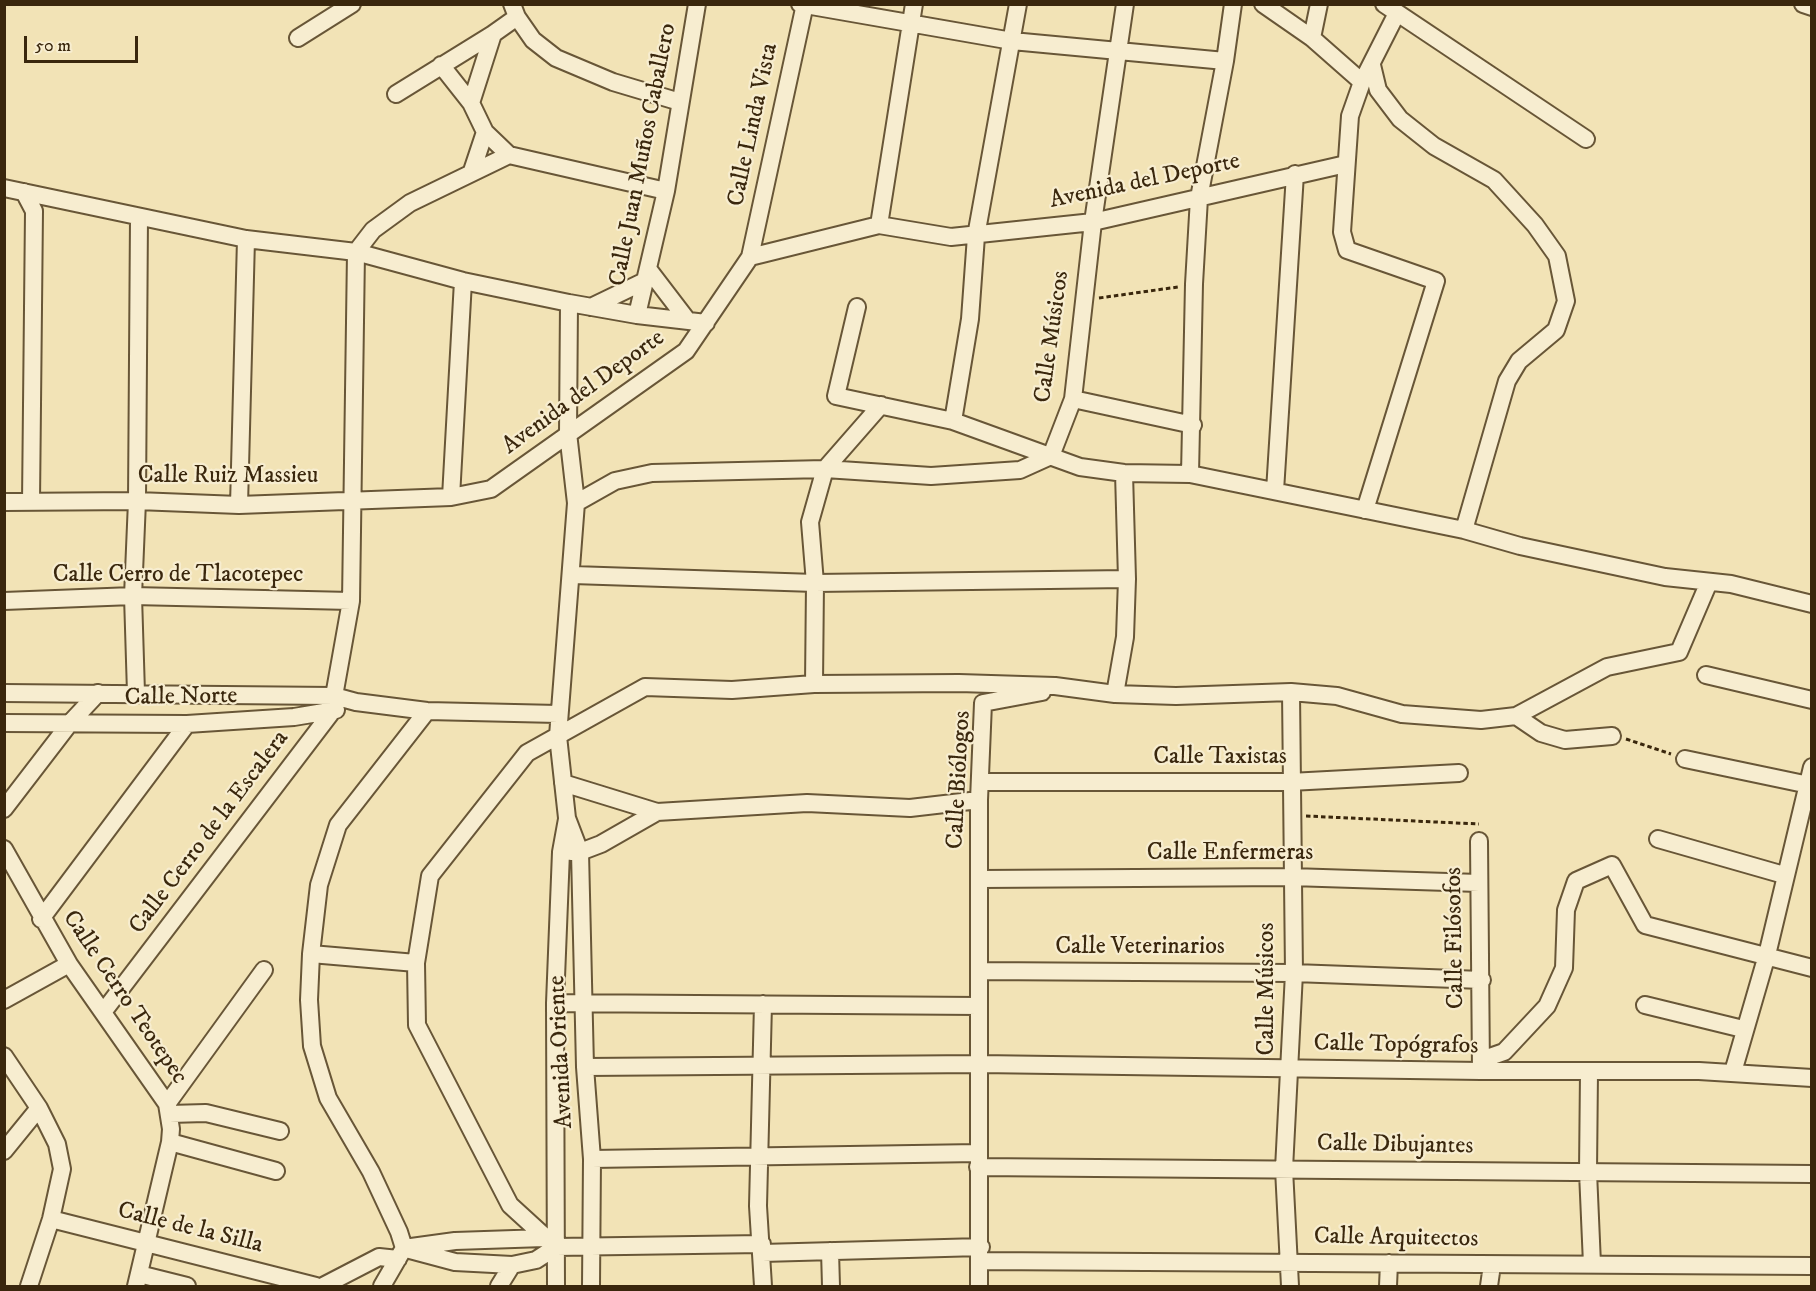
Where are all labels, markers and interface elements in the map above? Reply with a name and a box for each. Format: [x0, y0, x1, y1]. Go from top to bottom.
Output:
street label: Calle Juan Muños Caballero [604, 21, 684, 289]
scale bar [27, 24, 141, 62]
text: 50 m [35, 35, 71, 57]
street label: Calle Linda Vista [723, 41, 785, 209]
street label: Avenida del Deporte [1047, 148, 1243, 216]
street label: Calle Músicos [1029, 269, 1077, 405]
street label: Avenida del Deporte [497, 324, 671, 462]
street label: Calle Ruiz Massieu [138, 463, 318, 491]
street label: Calle Cerro de Tlacotepec [53, 562, 303, 590]
street label: Calle Norte [124, 683, 238, 713]
street label: Calle Biólogos [942, 710, 978, 850]
street label: Calle Cerro de la Escalera [124, 726, 296, 940]
street label: Calle Taxistas [1153, 744, 1287, 772]
street label: Calle Enfermeras [1147, 840, 1313, 868]
street label: Calle Filósofos [1440, 867, 1472, 1009]
street label: Calle Cerro Teotepec [55, 906, 193, 1090]
street label: Calle Músicos [1254, 923, 1282, 1055]
street label: Calle Veterinarios [1055, 934, 1225, 962]
street label: Avenida Oriente [544, 975, 580, 1129]
street label: Calle Topógrafos [1313, 1030, 1479, 1062]
street label: Calle Dibujantes [1317, 1130, 1473, 1162]
street label: Calle de la Silla [114, 1197, 266, 1261]
street label: Calle Arquitectos [1313, 1223, 1479, 1255]

